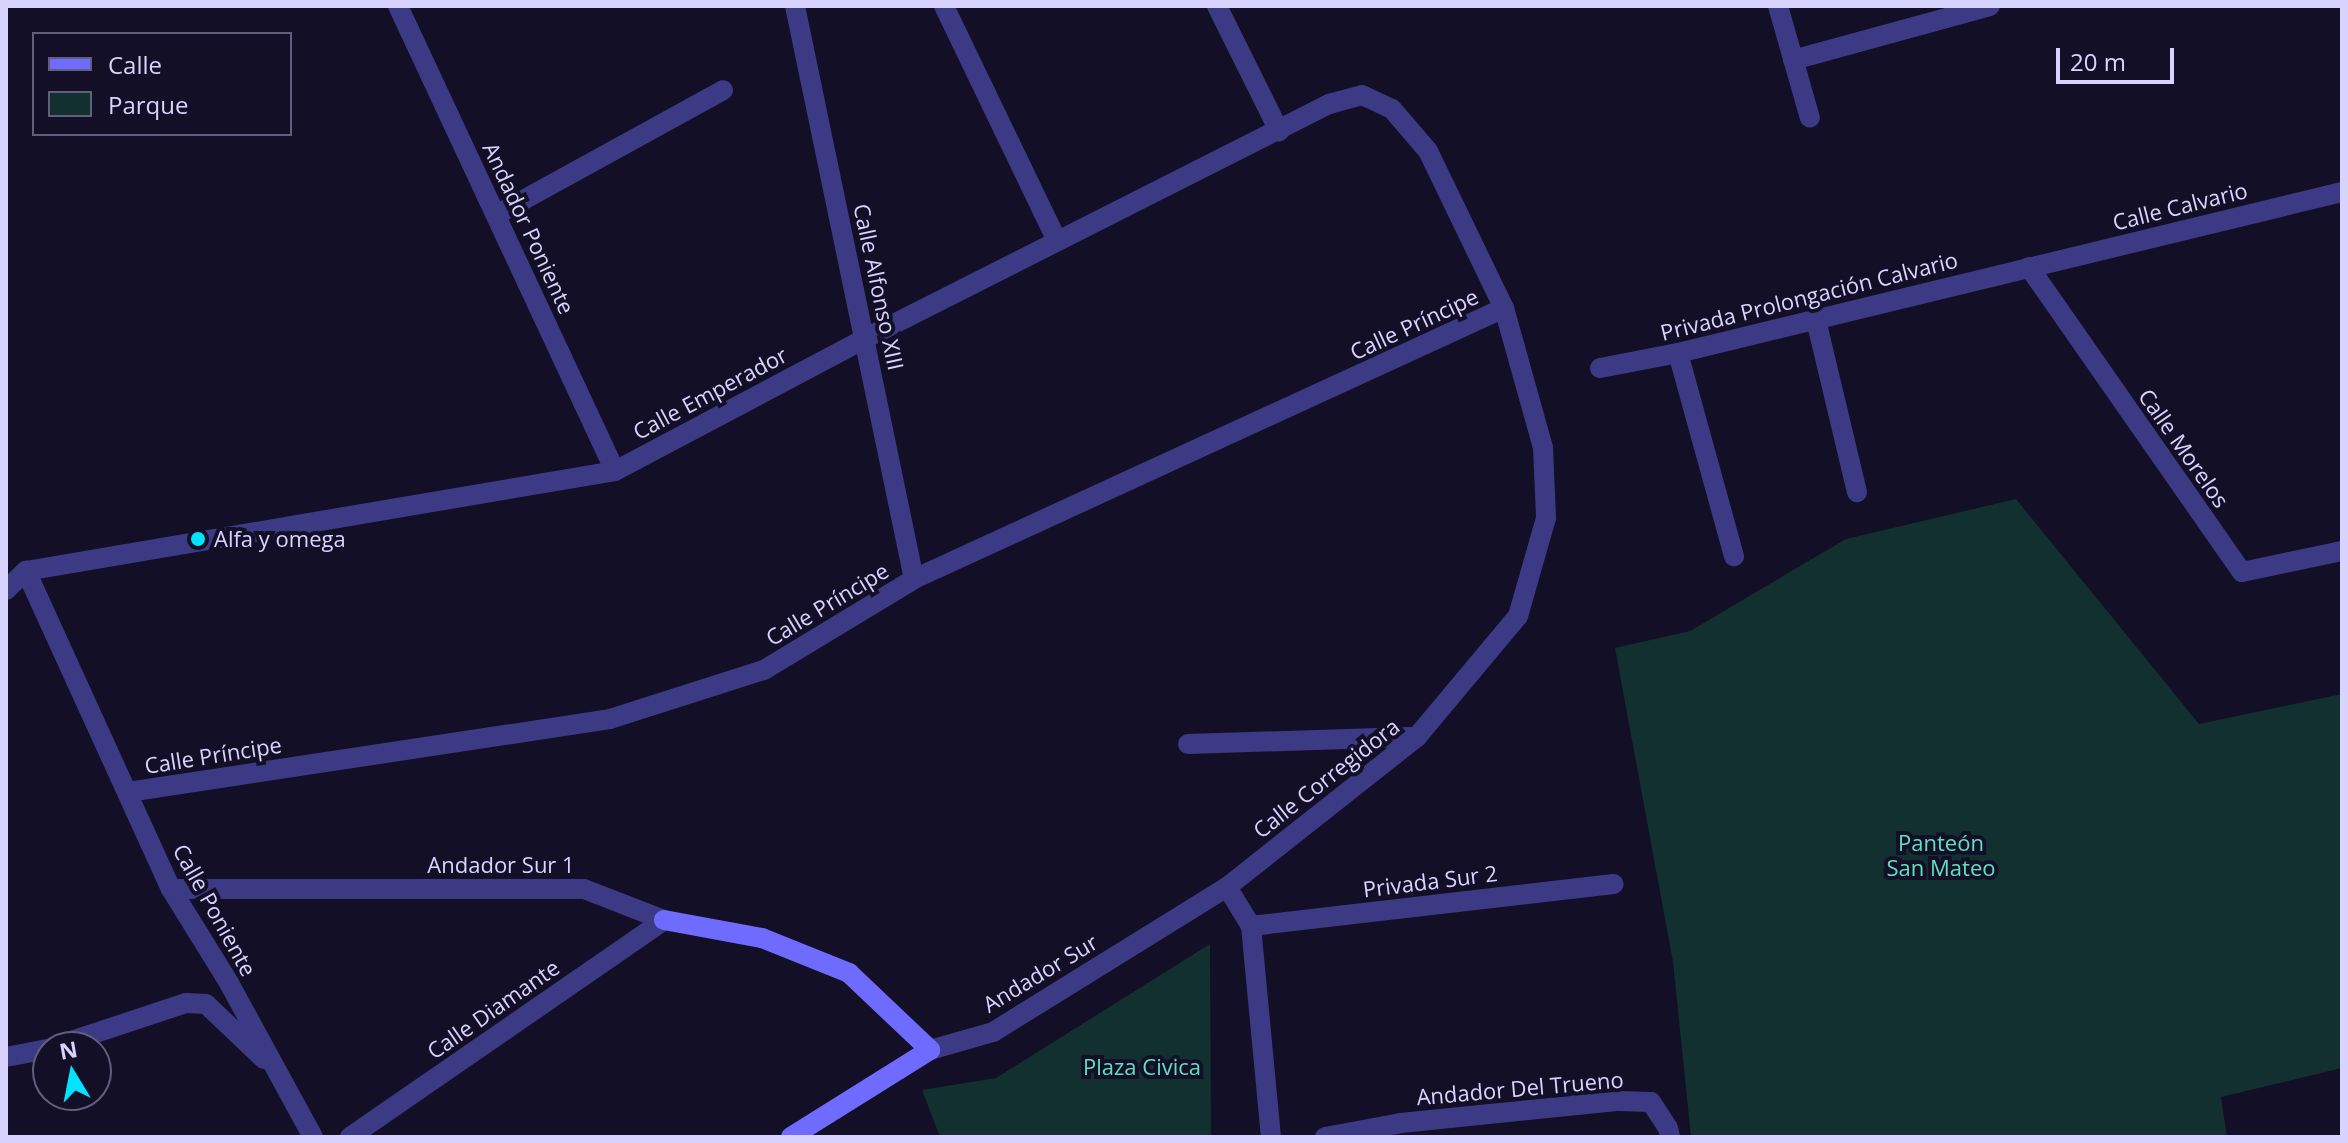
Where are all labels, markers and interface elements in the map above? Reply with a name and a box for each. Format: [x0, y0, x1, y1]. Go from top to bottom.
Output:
legend [32, 32, 292, 136]
scale bar [2060, 32, 2178, 82]
text: 20 m [2070, 45, 2126, 78]
text: Calle [108, 48, 162, 81]
text: Parque [108, 88, 188, 121]
street label: Andador Poniente [478, 138, 580, 318]
street label: Calle Calvario [2110, 177, 2250, 235]
street label: Calle Alfonso XIII [848, 201, 910, 373]
street label: Privada Prolongación Calvario [1658, 246, 1960, 346]
street label: Calle Príncipe [1346, 283, 1482, 365]
street label: Calle Emperador [629, 341, 791, 445]
street label: Calle Morelos [2133, 384, 2235, 512]
place label: Alfa y omega [214, 526, 346, 552]
marker: Alfa y omega [189, 530, 207, 548]
street label: Calle Príncipe [761, 557, 893, 651]
street label: Calle Corregidora [1248, 713, 1404, 843]
street label: Calle Príncipe [143, 731, 283, 779]
park label: Panteón San Mateo [1887, 829, 1995, 880]
street label: Calle Poniente [168, 839, 262, 981]
street label: Andador Sur 1 [427, 852, 575, 878]
street label: Privada Sur 2 [1361, 860, 1499, 902]
street label: Andador Sur [978, 928, 1102, 1018]
street label: Calle Diamante [422, 954, 564, 1064]
north arrow [32, 1031, 112, 1111]
text: N [57, 1033, 80, 1066]
park label: Plaza Civica [1083, 1054, 1201, 1080]
street label: Andador Del Trueno [1415, 1066, 1625, 1110]

